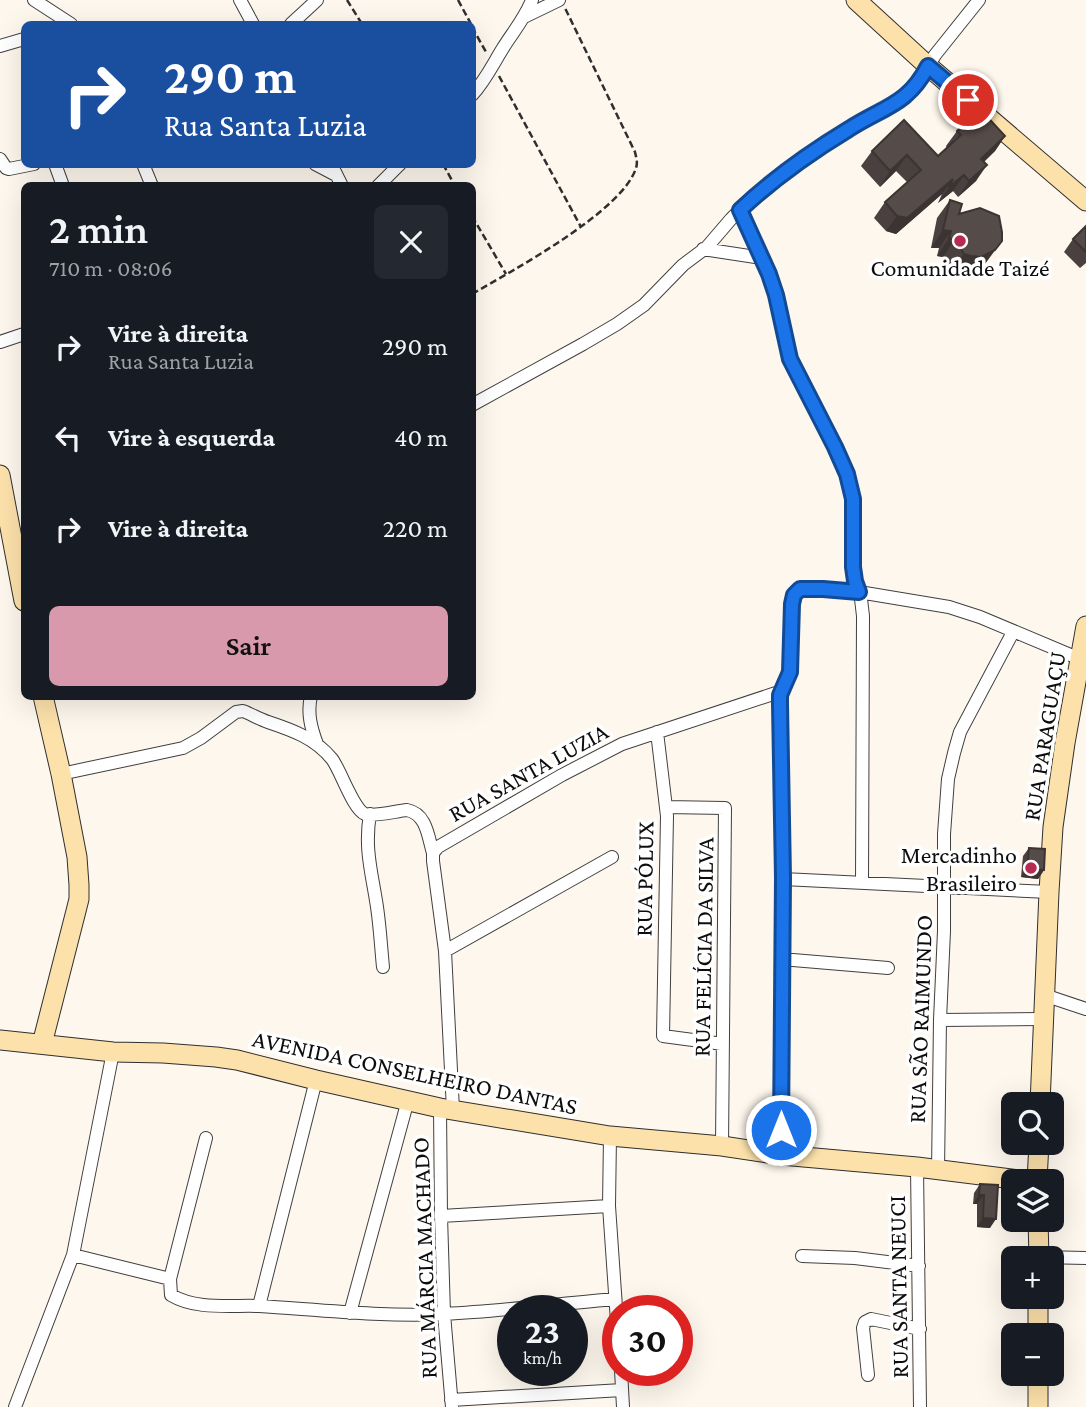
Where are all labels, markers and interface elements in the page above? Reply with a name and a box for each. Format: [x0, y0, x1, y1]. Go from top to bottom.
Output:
icon: right [49, 49, 140, 140]
text: 290 m [164, 49, 296, 104]
pin [938, 70, 998, 130]
icon: arrive [949, 81, 987, 119]
text: Rua Santa Luzia [164, 107, 367, 143]
text: 2 min [49, 205, 148, 252]
button: close [374, 205, 448, 279]
marker: Comunidade Taizé [952, 233, 968, 249]
place label: Comunidade Taizé [871, 254, 1049, 281]
text: 710 m · 08:06 [49, 255, 173, 281]
text: Vire à direita [108, 319, 248, 348]
icon: right [49, 328, 87, 366]
text: 290 m [382, 332, 448, 361]
text: Rua Santa Luzia [108, 348, 254, 374]
icon: left [49, 419, 87, 457]
text: Vire à esquerda [108, 423, 275, 452]
text: 40 m [394, 423, 448, 452]
icon: right [49, 510, 87, 548]
text: Vire à direita [108, 514, 248, 543]
text: 220 m [383, 514, 448, 543]
button: Sair [49, 606, 448, 686]
street label: RUA PARAGUAÇU [1017, 649, 1071, 823]
street label: RUA SANTA LUZIA [444, 717, 613, 827]
street label: RUA PÓLUX [629, 821, 659, 937]
street label: RUA FELÍCIA DA SILVA [688, 837, 718, 1057]
place label: Mercadinho Brasileiro [901, 841, 1017, 896]
marker: Mercadinho Brasileiro [1023, 860, 1039, 876]
street label: RUA SÃO RAIMUNDO [903, 914, 937, 1124]
street label: AVENIDA CONSELHEIRO DANTAS [250, 1024, 580, 1120]
map controls [1001, 1092, 1064, 1386]
button: search [1001, 1092, 1064, 1155]
position arrow [744, 1093, 818, 1167]
street label: RUA MÁRCIA MACHADO [406, 1137, 442, 1379]
button: layers [1001, 1169, 1064, 1232]
street label: RUA SANTA NEUCI [883, 1195, 913, 1379]
button: + [1001, 1246, 1064, 1309]
speed limit sign: 30 [602, 1295, 693, 1386]
text: 23 [525, 1312, 560, 1351]
button: − [1001, 1323, 1064, 1386]
text: km/h [523, 1348, 562, 1368]

